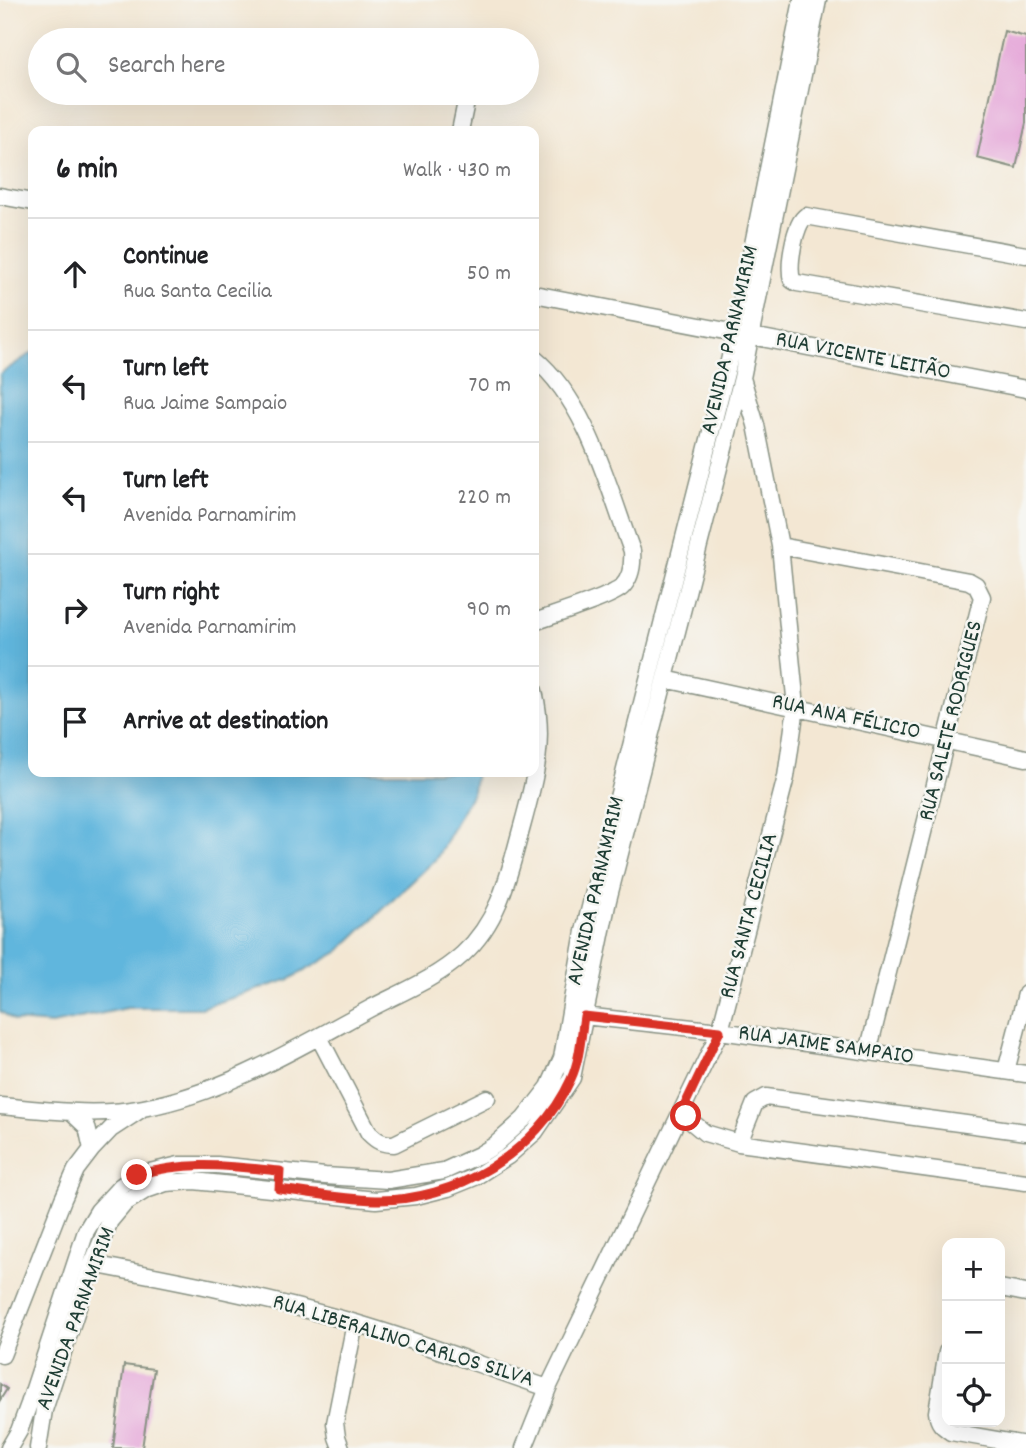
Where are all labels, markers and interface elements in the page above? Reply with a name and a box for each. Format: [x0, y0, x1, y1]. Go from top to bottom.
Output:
search box [28, 28, 539, 105]
icon: search [52, 48, 90, 86]
text: Search here [108, 48, 226, 85]
text: 6 min [56, 150, 118, 193]
text: Walk · 430 m [403, 155, 511, 188]
text: Continue [123, 239, 208, 276]
street label: AVENIDA PARNAMIRIM [693, 242, 769, 438]
icon: ahead [56, 255, 94, 293]
text: 50 m [467, 258, 511, 291]
text: Rua Santa Cecilia [123, 276, 272, 309]
street label: RUA VICENTE LEITÃO [773, 324, 953, 390]
text: Turn left [123, 351, 209, 388]
icon: left [56, 367, 94, 405]
text: 70 m [469, 370, 511, 403]
text: Rua Jaime Sampaio [123, 388, 287, 421]
text: Turn left [123, 463, 209, 500]
icon: left [56, 479, 94, 517]
text: 220 m [457, 482, 511, 515]
text: Avenida Parnamirim [123, 500, 297, 533]
text: Turn right [123, 575, 220, 612]
icon: right [56, 591, 94, 629]
text: 90 m [467, 594, 511, 627]
text: Avenida Parnamirim [123, 612, 297, 645]
street label: RUA SALETE RODRIGUES [911, 617, 993, 825]
street label: RUA ANA FÉLICIO [769, 686, 923, 750]
icon: arrive [56, 703, 94, 741]
text: Arrive at destination [123, 704, 328, 741]
street label: AVENIDA PARNAMIRIM [559, 793, 635, 989]
street label: RUA SANTA CECILIA [712, 829, 788, 1003]
street label: RUA JAIME SAMPAIO [736, 1017, 916, 1075]
route start [670, 1100, 701, 1131]
route end [121, 1159, 152, 1190]
street label: AVENIDA PARNAMIRIM [29, 1223, 125, 1415]
map controls [942, 1238, 1005, 1427]
button: + [942, 1238, 1005, 1301]
street label: RUA LIBERALINO CARLOS SILVA [268, 1287, 538, 1397]
button: − [942, 1301, 1005, 1364]
button: locate [942, 1364, 1005, 1427]

